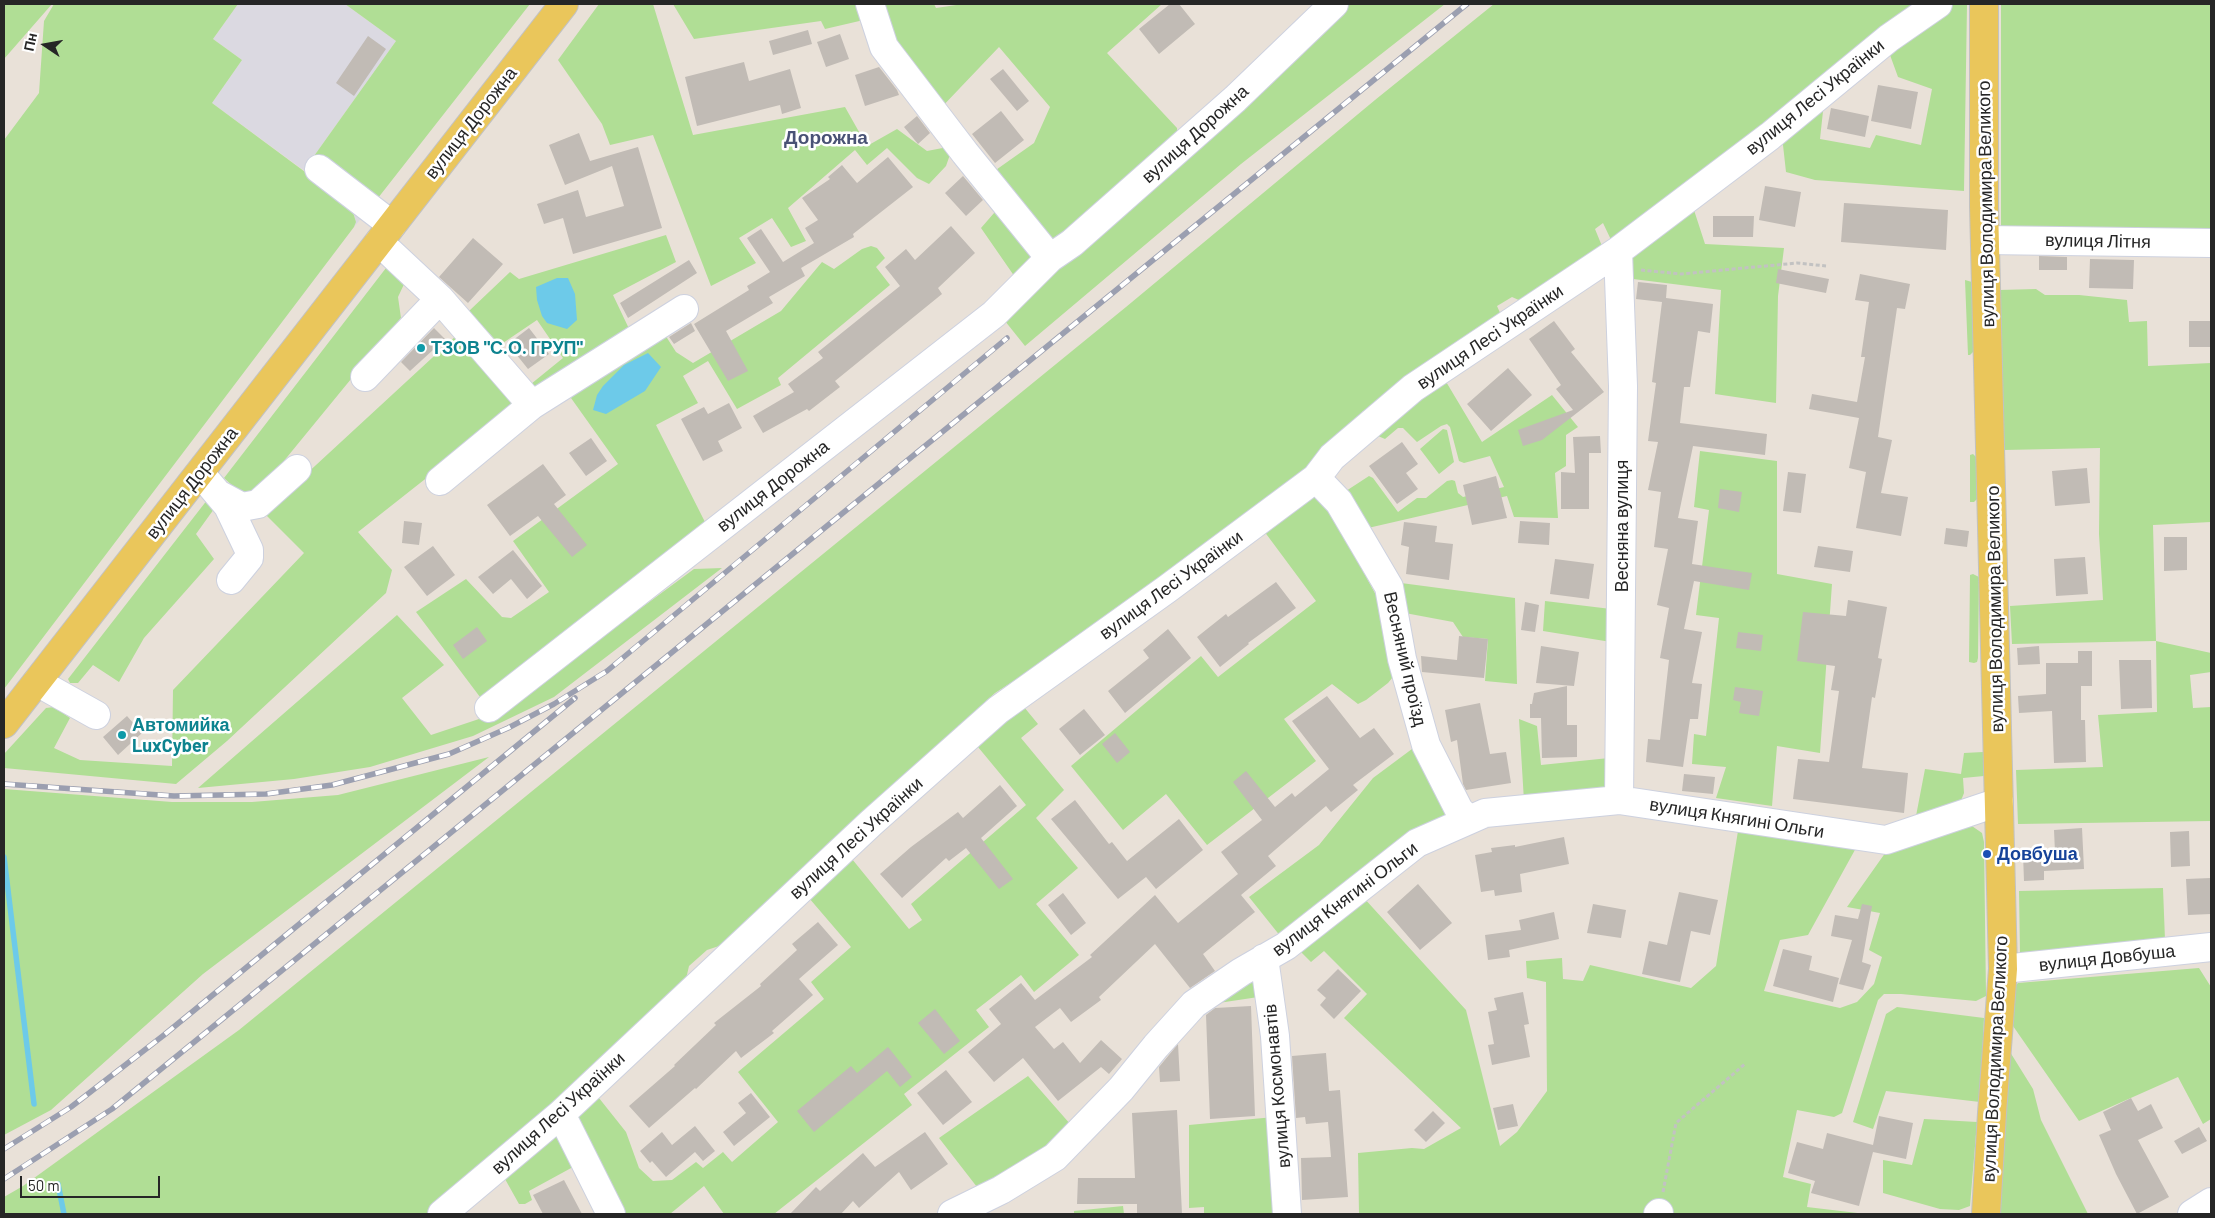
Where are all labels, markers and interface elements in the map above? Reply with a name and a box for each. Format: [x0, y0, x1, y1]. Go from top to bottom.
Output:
north arrow [20, 20, 70, 70]
text: Пн [20, 31, 40, 53]
street label: вулиця Лесі Українки [1741, 35, 1889, 159]
street label: вулиця Дорожна [421, 63, 521, 183]
street label: вулиця Дорожна [1137, 80, 1253, 188]
street label: вулиця Володимира Великого [1973, 80, 1999, 328]
district label: Дорожна [784, 127, 868, 149]
street label: вулиця Літня [2045, 229, 2151, 253]
street label: вулиця Лесі Українки [1413, 280, 1567, 394]
place label: ТЗОВ "С.О. ГРУП" [431, 337, 583, 359]
marker: ТЗОВ "С.О. ГРУП" [415, 342, 427, 354]
street label: вулиця Дорожна [142, 423, 242, 543]
street label: вулиця Дорожна [713, 436, 833, 536]
street label: Весняна вулиця [1611, 460, 1633, 592]
street label: вулиця Володимира Великого [1982, 485, 2008, 733]
street label: вулиця Лесі Українки [1095, 526, 1247, 644]
street label: Весняний проїзд [1379, 590, 1431, 728]
place label: Автомийка LuxCyber [132, 714, 230, 756]
marker: Автомийка LuxCyber [116, 729, 128, 741]
street label: вулиця Лесі Українки [785, 772, 927, 904]
street label: вулиця Княгині Ольги [1648, 794, 1826, 842]
street label: вулиця Княгині Ольги [1268, 837, 1422, 961]
place label: Довбуша [1997, 843, 2078, 865]
marker: Довбуша [1981, 848, 1993, 860]
street label: вулиця Володимира Великого [1978, 935, 2012, 1183]
street label: вулиця Довбуша [2038, 940, 2176, 976]
street label: вулиця Космонавтів [1259, 1003, 1295, 1169]
street label: вулиця Лесі Українки [487, 1047, 629, 1179]
scale bar [22, 1166, 162, 1198]
text: 50 m [28, 1176, 60, 1194]

